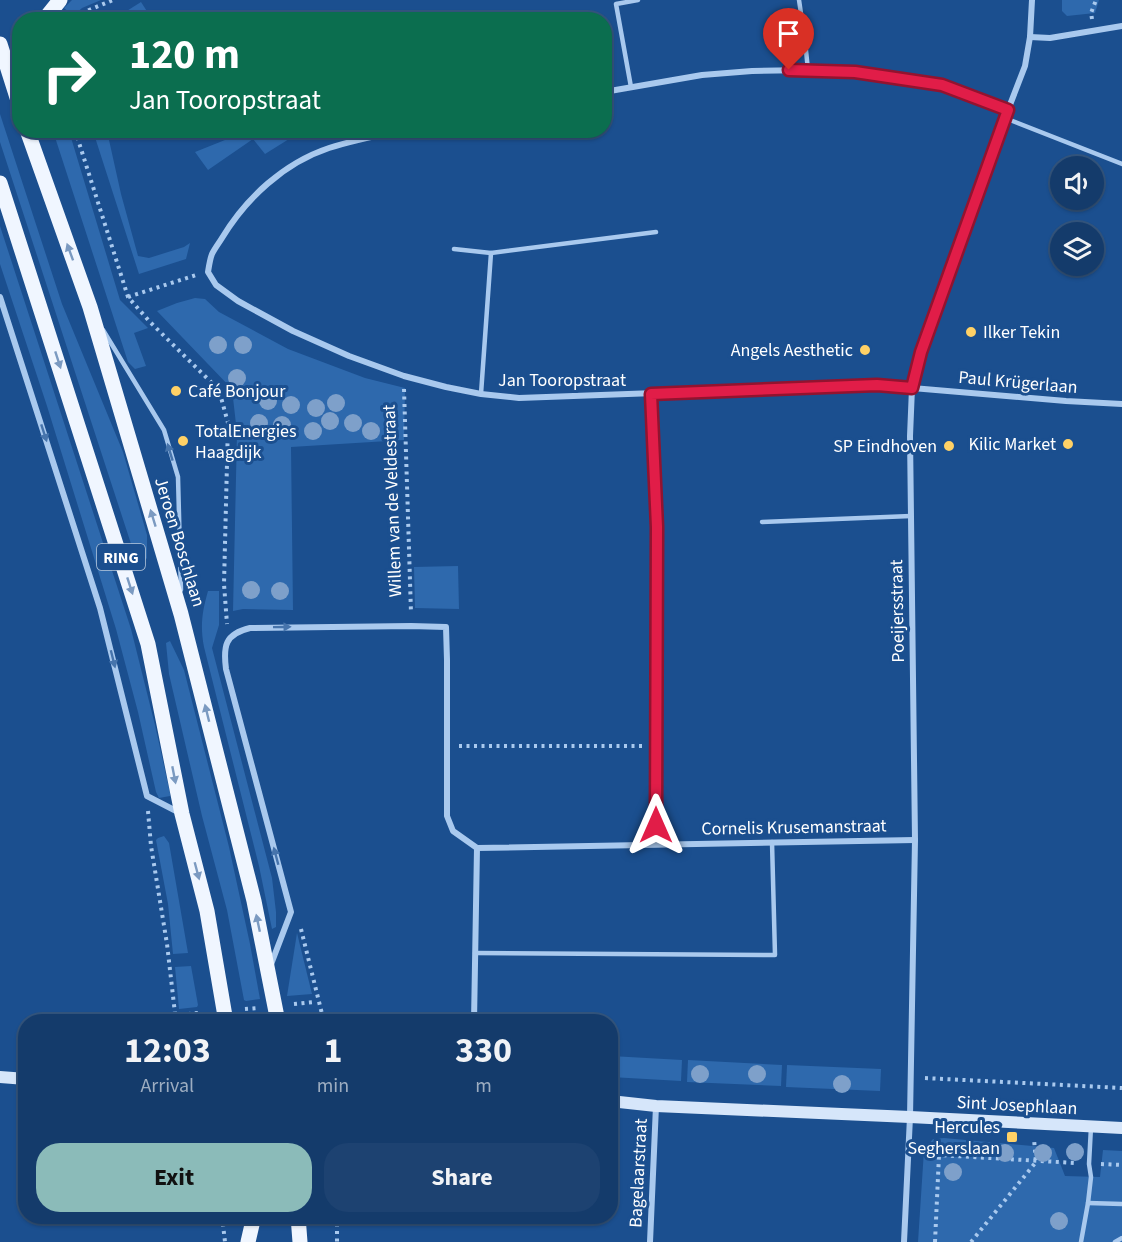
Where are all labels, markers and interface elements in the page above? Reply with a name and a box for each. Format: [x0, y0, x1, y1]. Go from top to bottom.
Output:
pin [763, 8, 814, 70]
icon: arrive [772, 17, 805, 50]
text: 120 m [129, 25, 240, 85]
icon: right [30, 36, 108, 114]
text: Jan Tooropstraat [129, 81, 321, 120]
map controls [1050, 156, 1104, 276]
button: sound [1050, 156, 1104, 210]
button: layers [1050, 222, 1104, 276]
one-way arrow [65, 243, 75, 261]
place label: Ilker Tekin [983, 320, 1060, 345]
marker: Ilker Tekin [964, 325, 978, 339]
place label: Angels Aesthetic [731, 338, 853, 363]
marker: Angels Aesthetic [858, 343, 872, 357]
one-way arrow [53, 351, 63, 369]
street label: Paul Krügerlaan [957, 365, 1079, 400]
street label: Jan Tooropstraat [498, 368, 626, 393]
place label: Café Bonjour [188, 379, 286, 404]
marker: Café Bonjour [169, 384, 183, 398]
street label: Willem van de Veldestraat [377, 404, 408, 598]
place label: TotalEnergies Haagdijk [195, 419, 297, 465]
one-way arrow [40, 424, 49, 442]
place label: Kilic Market [969, 432, 1056, 457]
marker: TotalEnergies Haagdijk [176, 434, 190, 448]
place label: SP Eindhoven [833, 434, 937, 459]
marker: Kilic Market [1061, 437, 1075, 451]
marker: SP Eindhoven [942, 439, 956, 453]
one-way arrow [165, 443, 174, 461]
street label: Jeroen Boschlaan [148, 474, 211, 610]
one-way arrow [148, 509, 157, 527]
road number: RING [97, 544, 145, 570]
street label: Poeijersstraat [884, 559, 911, 663]
one-way arrow [126, 577, 135, 595]
one-way arrow [273, 622, 292, 632]
one-way arrow [109, 650, 119, 668]
one-way arrow [201, 704, 211, 722]
one-way arrow [170, 766, 179, 785]
position arrow [624, 793, 688, 857]
street label: Cornelis Krusemanstraat [701, 813, 887, 842]
one-way arrow [271, 847, 280, 865]
one-way arrow [193, 862, 202, 880]
one-way arrow [253, 914, 263, 932]
text: 12:03 [124, 1025, 211, 1076]
text: 1 [323, 1025, 342, 1076]
text: 330 [455, 1025, 512, 1076]
text: Arrival [140, 1072, 194, 1100]
text: min [317, 1072, 349, 1100]
text: m [475, 1072, 492, 1100]
street label: Sint Josephlaan [956, 1090, 1078, 1121]
place label: Hercules Segherslaan [908, 1115, 1000, 1161]
street label: Bagelaarstraat [623, 1118, 654, 1228]
marker: Hercules Segherslaan [1005, 1130, 1019, 1144]
button: Exit [36, 1143, 312, 1212]
button: Share [324, 1143, 600, 1212]

